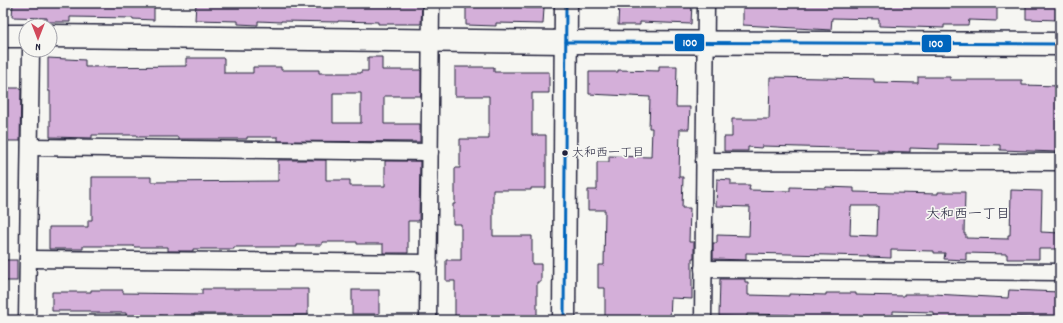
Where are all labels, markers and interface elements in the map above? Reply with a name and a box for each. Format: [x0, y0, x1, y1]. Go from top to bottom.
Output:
north arrow [18, 18, 58, 58]
line badge: 100 [674, 33, 705, 52]
line badge: 100 [921, 34, 952, 53]
text: 100 [683, 36, 697, 52]
text: 100 [929, 37, 943, 53]
text: N [35, 38, 41, 54]
place label: 大和西一丁目 [572, 145, 644, 162]
marker: 大和西一丁目 [560, 148, 570, 158]
district label: 大和西一丁目 [926, 205, 1010, 225]

